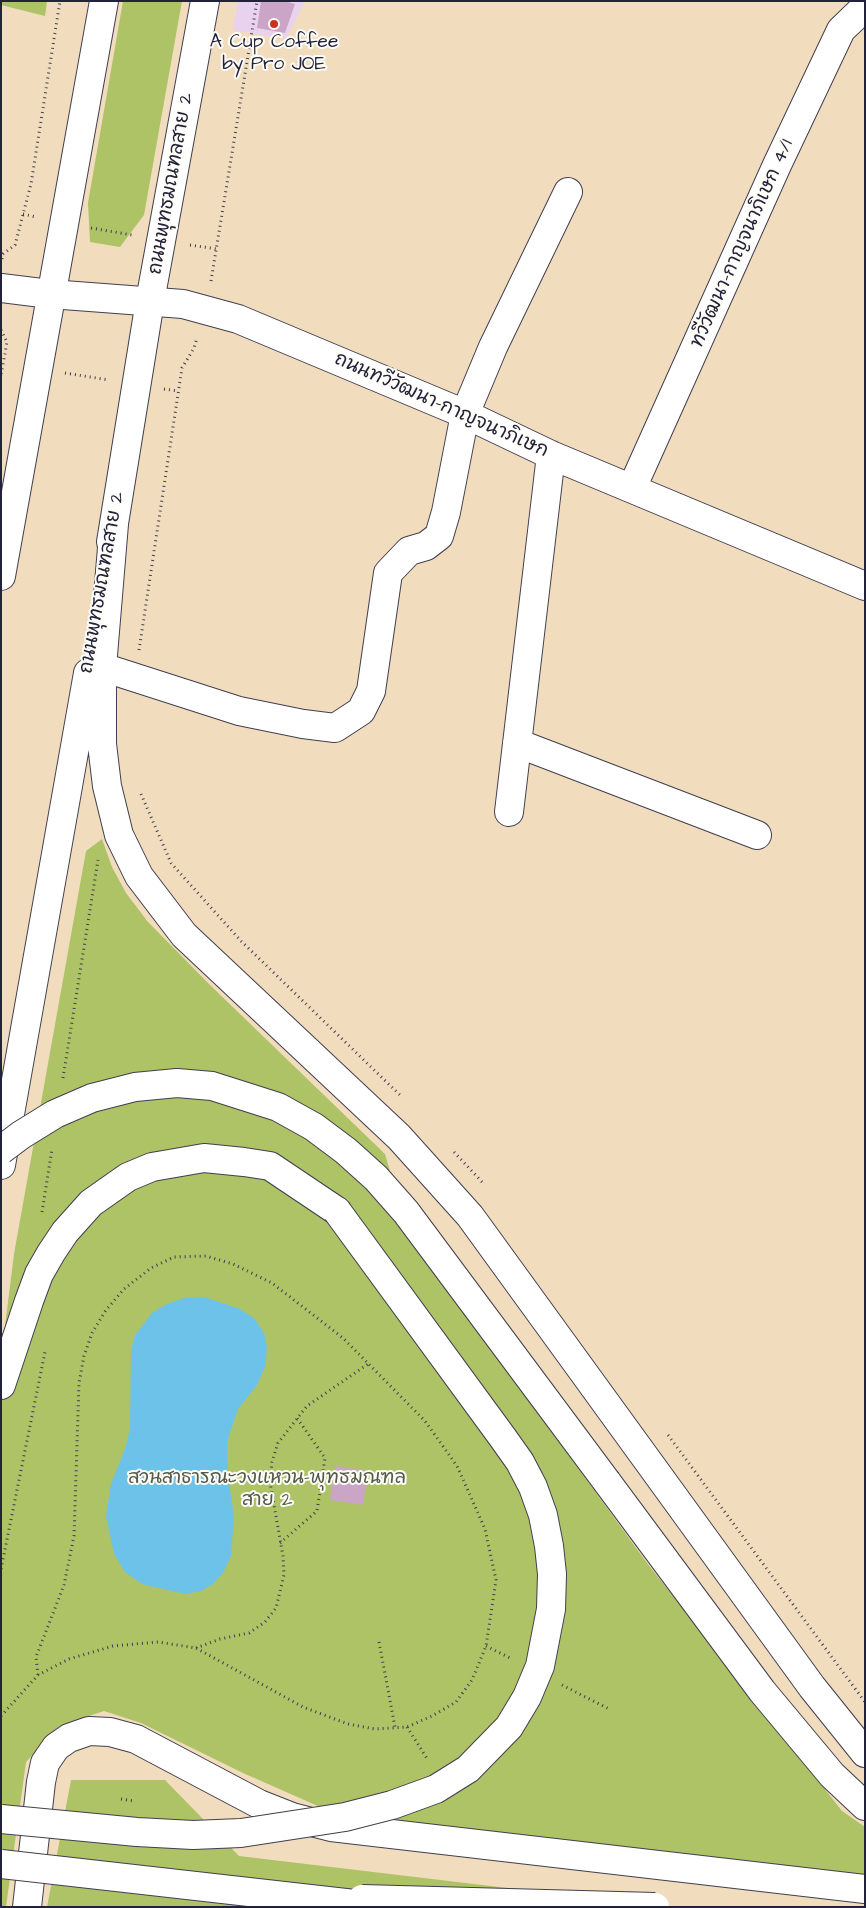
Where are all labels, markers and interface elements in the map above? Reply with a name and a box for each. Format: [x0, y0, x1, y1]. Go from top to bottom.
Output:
marker: A Cup Coffee by Pro JOE [268, 18, 280, 30]
place label: A Cup Coffee by Pro JOE [210, 32, 338, 76]
street label: ถนนพุทธมณฑลสาย 2 [145, 91, 199, 277]
street label: ทวีวัฒนา-กาญจนาภิเษก 4/1 [687, 136, 799, 352]
street label: ถนนทวีวัฒนา-กาญจนาภิเษก [331, 348, 551, 464]
street label: ถนนพุทธมณฑลสาย 2 [76, 490, 130, 676]
park label: สวนสาธารณะวงแหวน-พุทธมณฑล สาย 2 [128, 1468, 406, 1512]

